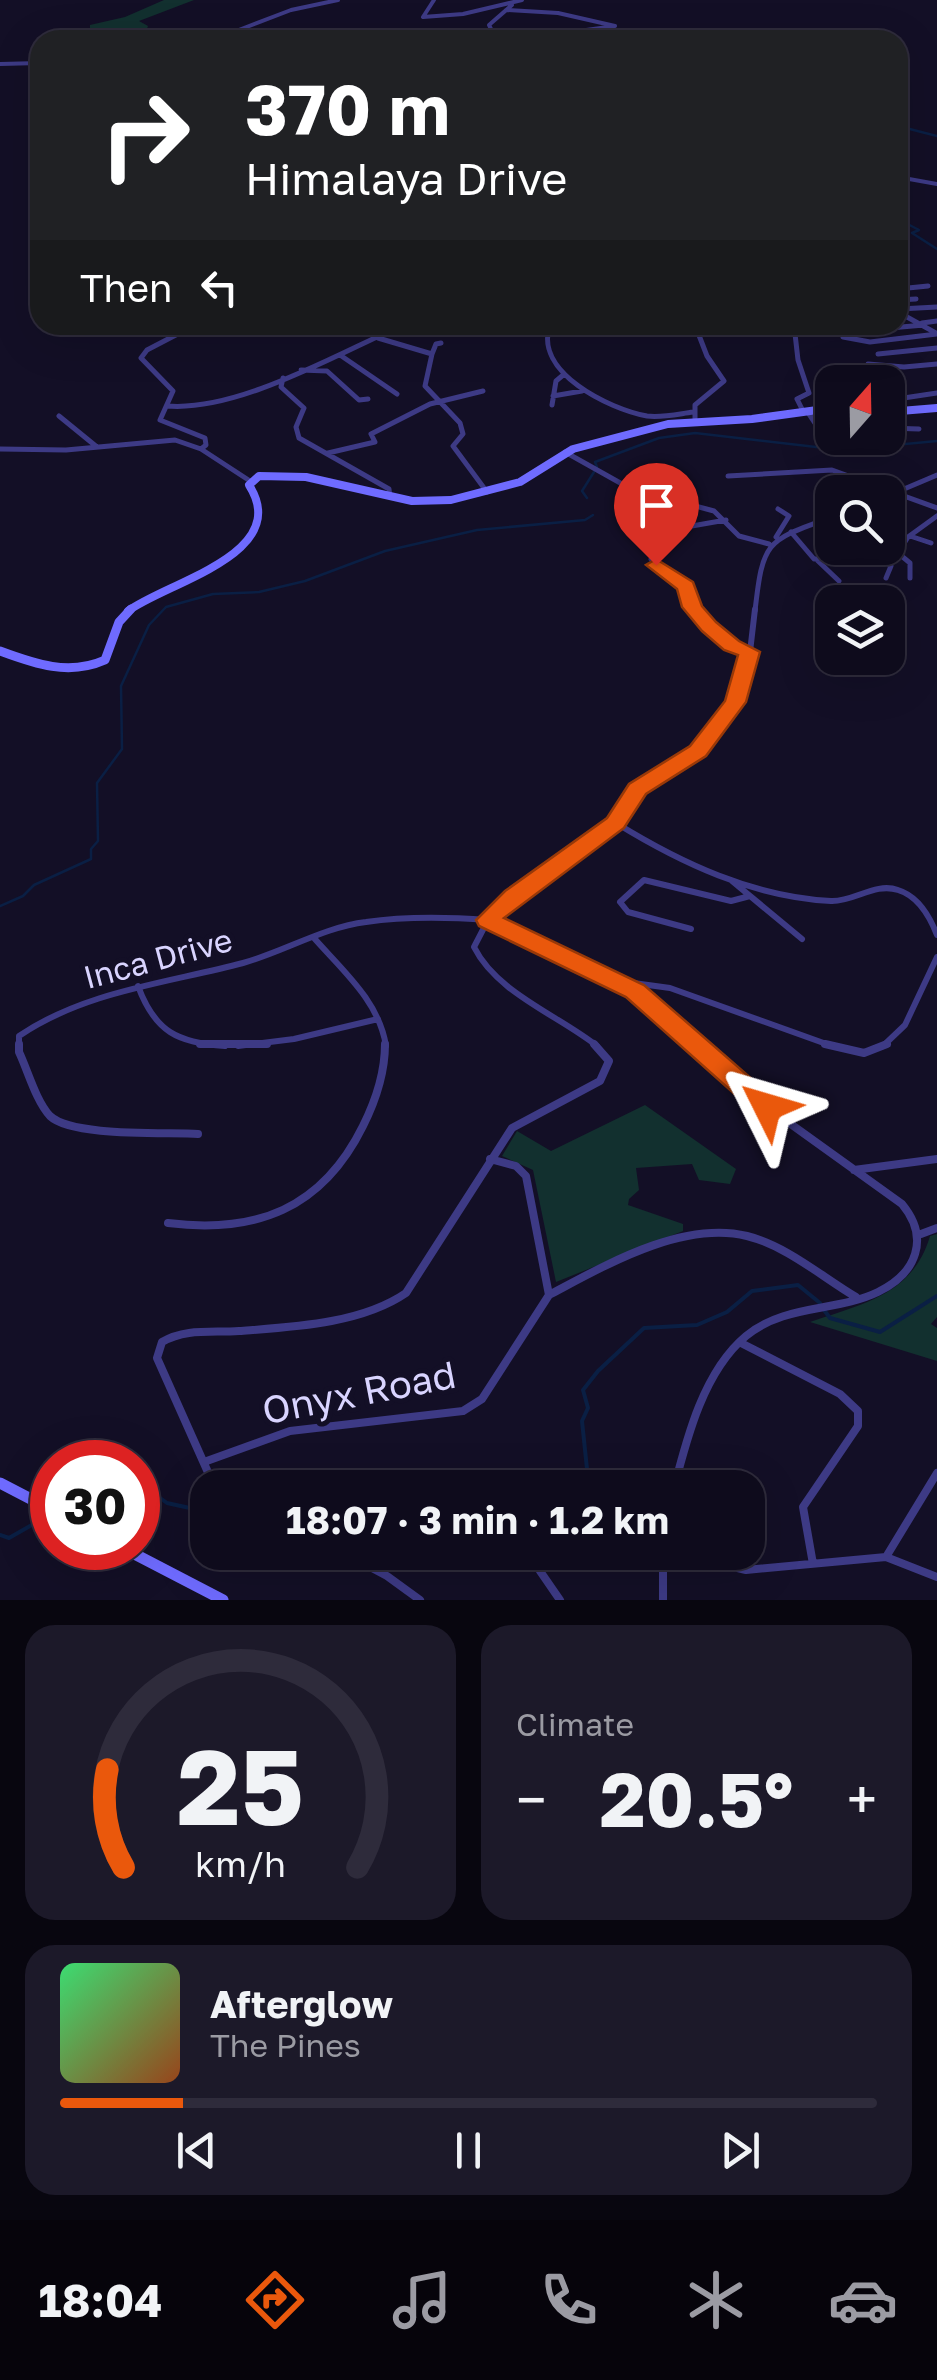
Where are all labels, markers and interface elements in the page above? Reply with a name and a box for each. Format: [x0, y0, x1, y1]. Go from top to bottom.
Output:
text: 370 m [245, 66, 450, 150]
icon: right [80, 70, 210, 200]
text: Himalaya Drive [245, 151, 567, 205]
icon: left [192, 260, 247, 315]
text: Then [80, 265, 172, 310]
north arrow [815, 365, 905, 455]
map controls [815, 365, 905, 675]
pin [614, 463, 699, 566]
button: search [815, 475, 905, 565]
icon: arrive [629, 478, 684, 533]
button: layers [815, 585, 905, 675]
street label: Inca Drive [79, 920, 236, 996]
position arrow [715, 1055, 819, 1159]
street label: Onyx Road [258, 1351, 459, 1432]
speed limit sign: 30 [30, 1440, 160, 1570]
text: 18:07 · 3 min · 1.2 km [286, 1497, 669, 1542]
text: Climate [516, 1705, 634, 1743]
text: 25 [177, 1723, 304, 1848]
text: 20.5° [600, 1753, 793, 1844]
text: − [516, 1766, 546, 1832]
text: + [847, 1766, 877, 1832]
text: km/h [195, 1842, 286, 1885]
text: Afterglow [210, 1981, 393, 2026]
text: The Pines [210, 2026, 361, 2064]
icon: previous [169, 2123, 224, 2178]
icon: pause [441, 2123, 496, 2178]
icon: next [713, 2123, 768, 2178]
icon: directions [240, 2265, 310, 2335]
icon: music [387, 2265, 457, 2335]
icon: phone [534, 2265, 604, 2335]
icon: climate [681, 2265, 751, 2335]
icon: car [828, 2265, 898, 2335]
text: 18:04 [39, 2273, 162, 2327]

